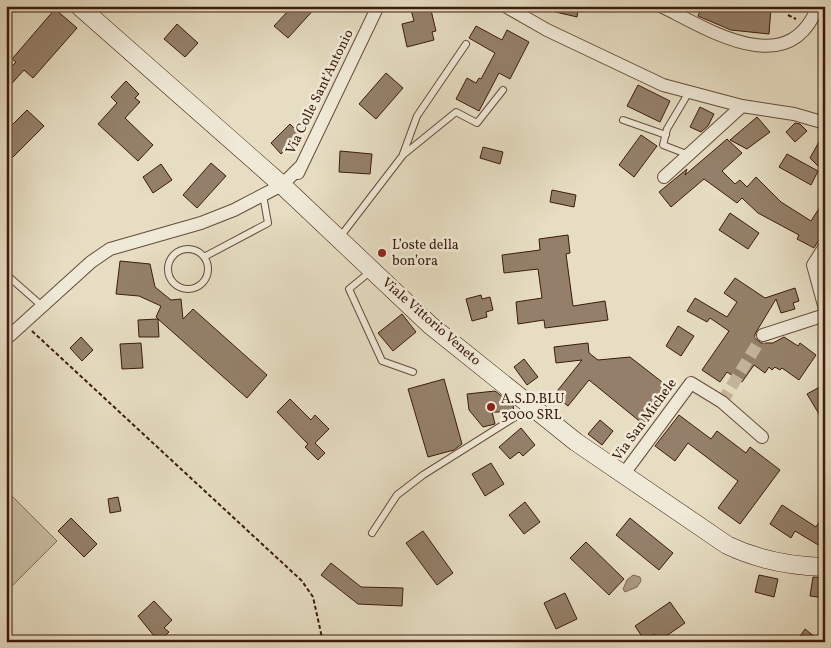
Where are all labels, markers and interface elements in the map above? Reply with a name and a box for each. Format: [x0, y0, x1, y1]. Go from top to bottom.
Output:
street label: Via Colle Sant'Antonio [281, 26, 359, 158]
place label: L’oste della bon’ora [392, 236, 459, 271]
marker: L’oste della bon’ora [376, 247, 388, 259]
street label: Viale Vittorio Veneto [377, 274, 485, 370]
street label: Via San Michele [609, 375, 682, 465]
place label: A.S.D.BLU 3000 SRL [501, 390, 564, 425]
marker: A.S.D.BLU 3000 SRL [485, 401, 497, 413]

